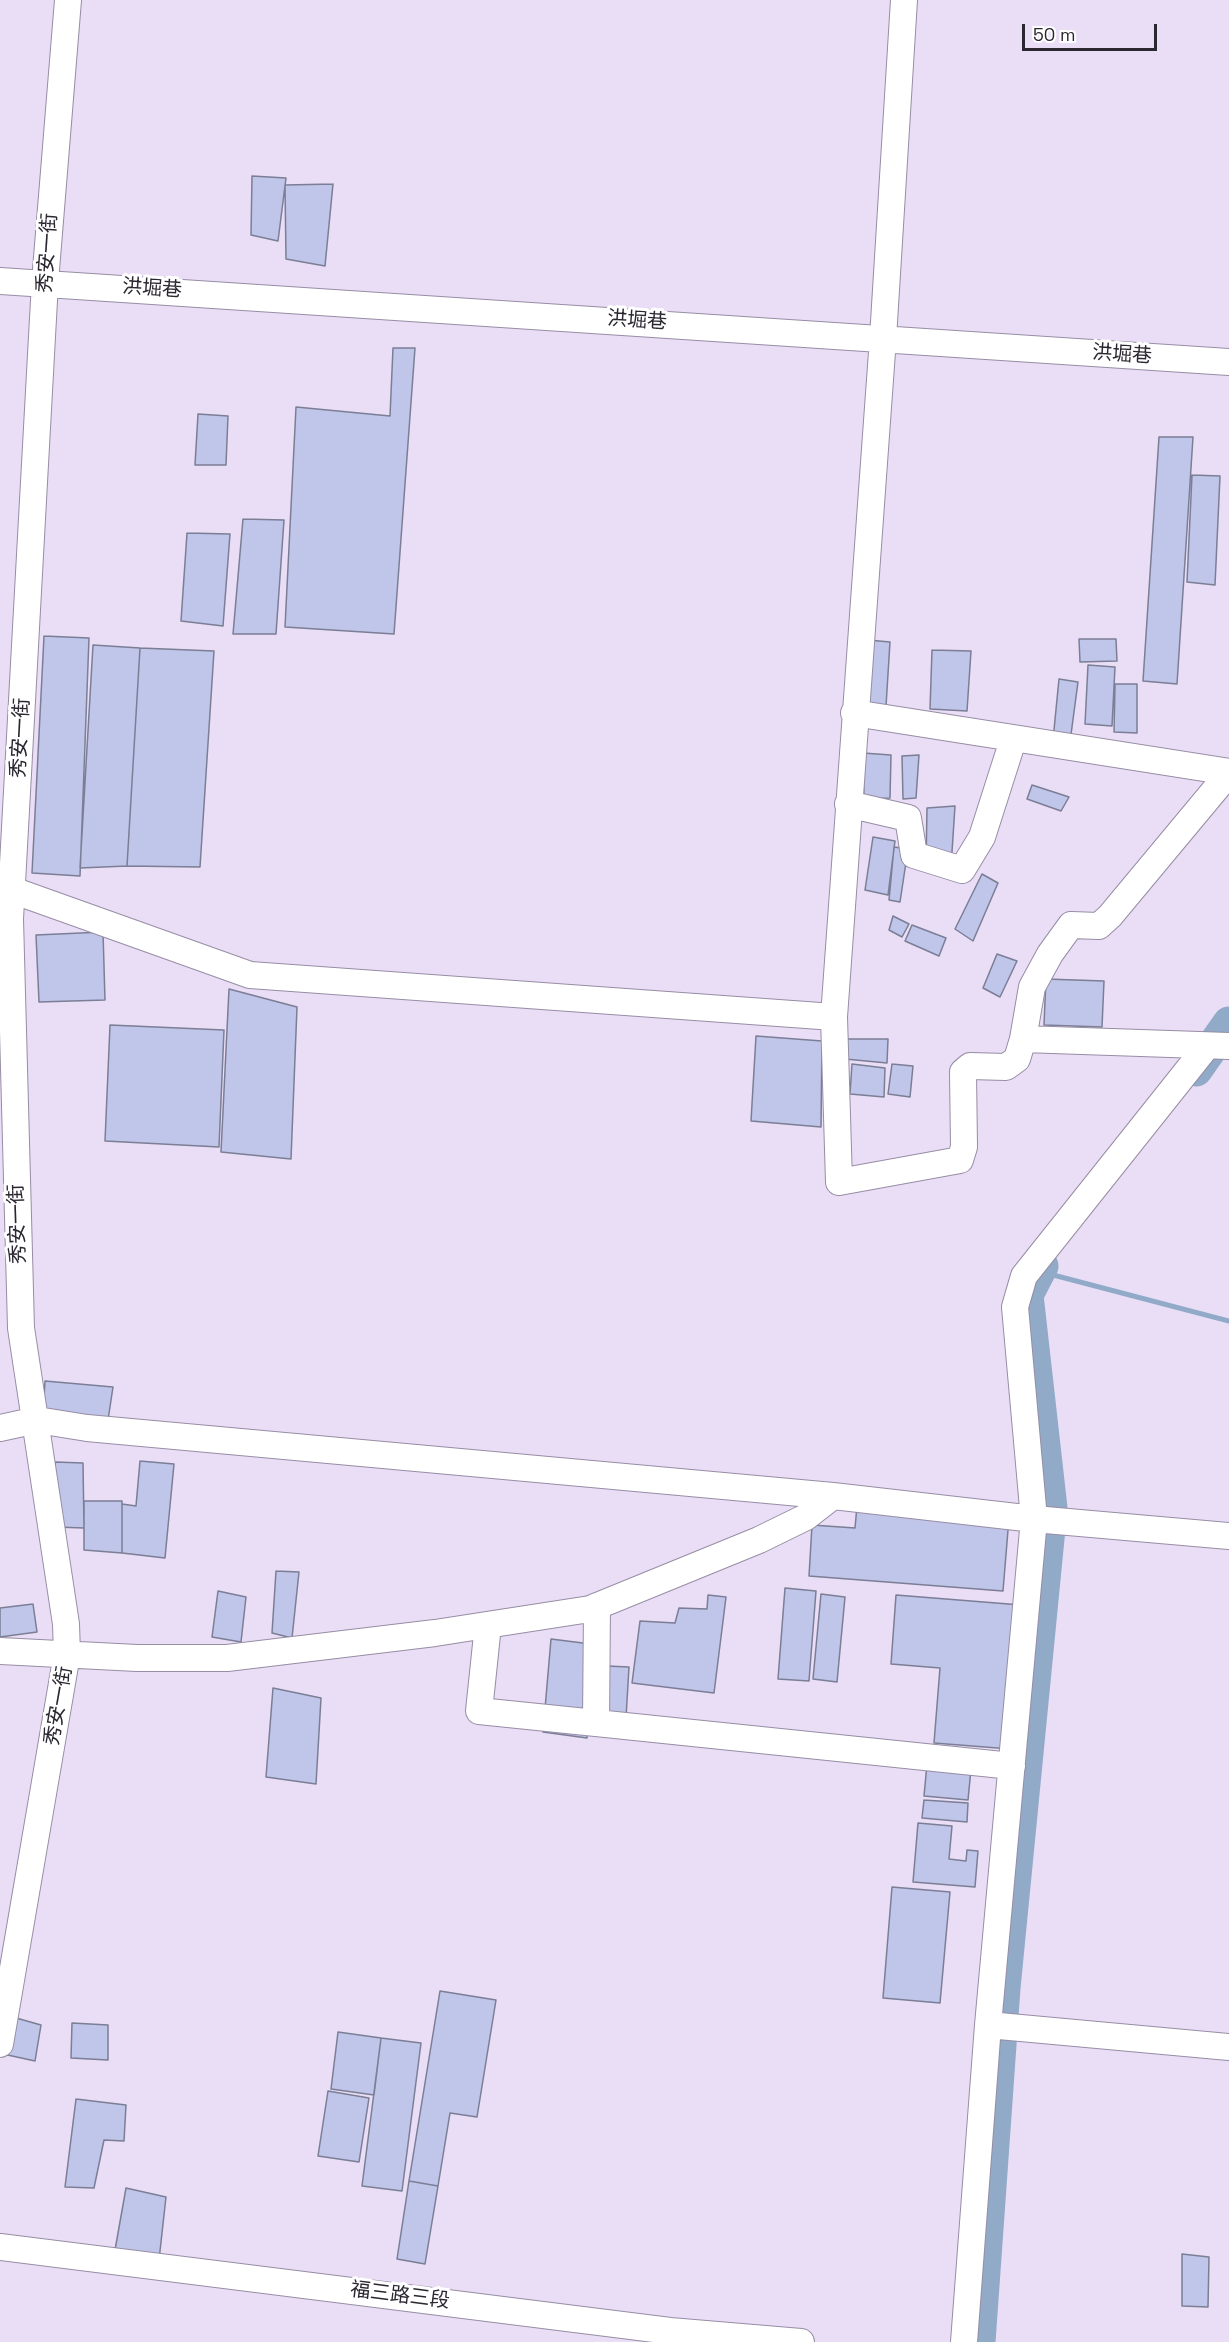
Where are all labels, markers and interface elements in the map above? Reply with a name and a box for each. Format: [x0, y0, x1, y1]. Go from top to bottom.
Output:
scale bar [1025, 12, 1160, 50]
text: 50 m [1033, 23, 1075, 46]
street label: 秀安一街 [33, 212, 63, 294]
street label: 洪堀巷 [121, 275, 183, 303]
street label: 洪堀巷 [606, 307, 668, 335]
street label: 洪堀巷 [1091, 341, 1153, 369]
street label: 秀安一街 [7, 697, 35, 779]
street label: 秀安一街 [5, 1184, 31, 1264]
street label: 秀安一街 [40, 1665, 78, 1747]
street label: 福三路三段 [349, 2278, 451, 2314]

